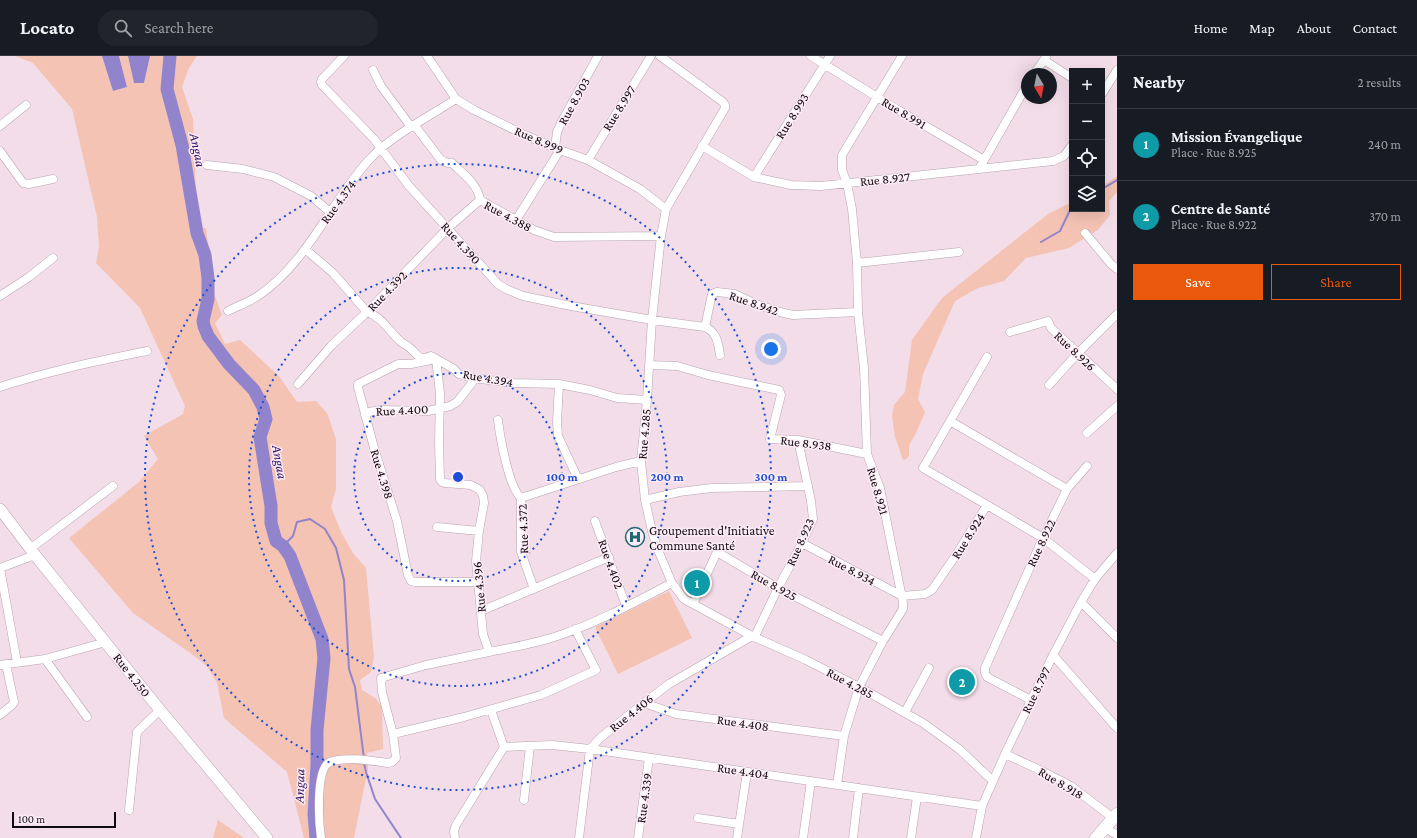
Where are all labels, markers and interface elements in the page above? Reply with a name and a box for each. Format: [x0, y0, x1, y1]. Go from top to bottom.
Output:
search box [98, 10, 378, 46]
text: Locato [20, 17, 74, 38]
icon: search [112, 17, 134, 39]
text: Search here [144, 20, 213, 36]
text: Home [1194, 20, 1227, 36]
text: Map [1249, 20, 1275, 36]
text: About [1297, 20, 1331, 36]
text: Contact [1353, 20, 1397, 36]
north arrow [1021, 68, 1057, 104]
map controls [1069, 68, 1105, 212]
button: + [1069, 68, 1105, 104]
text: Nearby [1133, 73, 1185, 92]
street label: Rue 8.903 [555, 75, 593, 127]
text: 2 results [1358, 75, 1401, 90]
street label: Rue 8.997 [599, 82, 639, 134]
street label: Rue 8.993 [772, 90, 812, 142]
street label: Rue 8.991 [879, 94, 929, 132]
button: − [1069, 104, 1105, 140]
street label: Rue 8.999 [512, 123, 566, 157]
text: Mission Évangelique [1171, 129, 1302, 145]
water label: Angaa [186, 131, 209, 169]
text: 1 [1144, 137, 1148, 152]
text: 240 m [1368, 137, 1401, 152]
button: locate [1069, 140, 1105, 176]
text: Place · Rue 8.925 [1171, 145, 1257, 160]
street label: Rue 8.927 [859, 169, 911, 189]
button: layers [1069, 176, 1105, 212]
street label: Rue 4.374 [317, 177, 359, 227]
street label: Rue 4.388 [482, 197, 534, 235]
text: Centre de Santé [1171, 201, 1270, 217]
text: 2 [1143, 209, 1149, 224]
text: 370 m [1369, 209, 1401, 224]
text: Place · Rue 8.922 [1171, 217, 1257, 232]
street label: Rue 4.390 [438, 219, 484, 267]
button: Save [1133, 264, 1263, 300]
button: Share [1271, 264, 1401, 300]
street label: Rue 4.392 [364, 268, 410, 314]
street label: Rue 8.942 [727, 288, 781, 318]
street label: Rue 8.926 [1051, 328, 1099, 374]
your location [761, 339, 781, 359]
street label: Rue 4.394 [462, 366, 515, 390]
street label: Rue 4.400 [375, 401, 429, 419]
street label: Rue 4.285 [634, 408, 654, 460]
street label: Rue 8.938 [780, 432, 832, 454]
water label: Angaa [269, 443, 291, 481]
street label: Rue 4.398 [367, 447, 397, 501]
street label: Rue 8.921 [864, 465, 892, 517]
centre of rings [451, 470, 465, 484]
text: 100 m [546, 470, 579, 484]
text: 200 m [650, 470, 684, 484]
text: 300 m [755, 470, 788, 484]
street label: Rue 4.372 [515, 504, 531, 554]
street label: Rue 8.924 [948, 510, 988, 562]
street label: Rue 8.923 [783, 516, 817, 568]
street label: Rue 8.922 [1023, 517, 1059, 569]
place label: Groupement d'Initiative Commune Santé [649, 523, 775, 553]
hospital icon: Groupement d'Initiative Commune Santé [624, 526, 646, 548]
street label: Rue 4.402 [595, 537, 627, 591]
street label: Rue 8.934 [826, 551, 878, 589]
street label: Rue 4.396 [469, 561, 489, 613]
street label: Rue 8.925 [748, 566, 800, 604]
pin: 1 [684, 568, 710, 598]
street label: Rue 4.250 [110, 650, 154, 700]
street label: Rue 4.285 [824, 664, 876, 702]
street label: Rue 8.797 [1018, 664, 1054, 716]
pin: 2 [949, 667, 975, 697]
street label: Rue 4.406 [606, 691, 656, 735]
street label: Rue 4.408 [716, 712, 770, 734]
street label: Rue 4.404 [716, 760, 770, 782]
street label: Rue 8.918 [1036, 764, 1086, 802]
water label: Angaa [290, 768, 308, 804]
street label: Rue 4.339 [633, 772, 655, 824]
scale bar [12, 810, 116, 829]
text: 100 m [18, 813, 45, 825]

